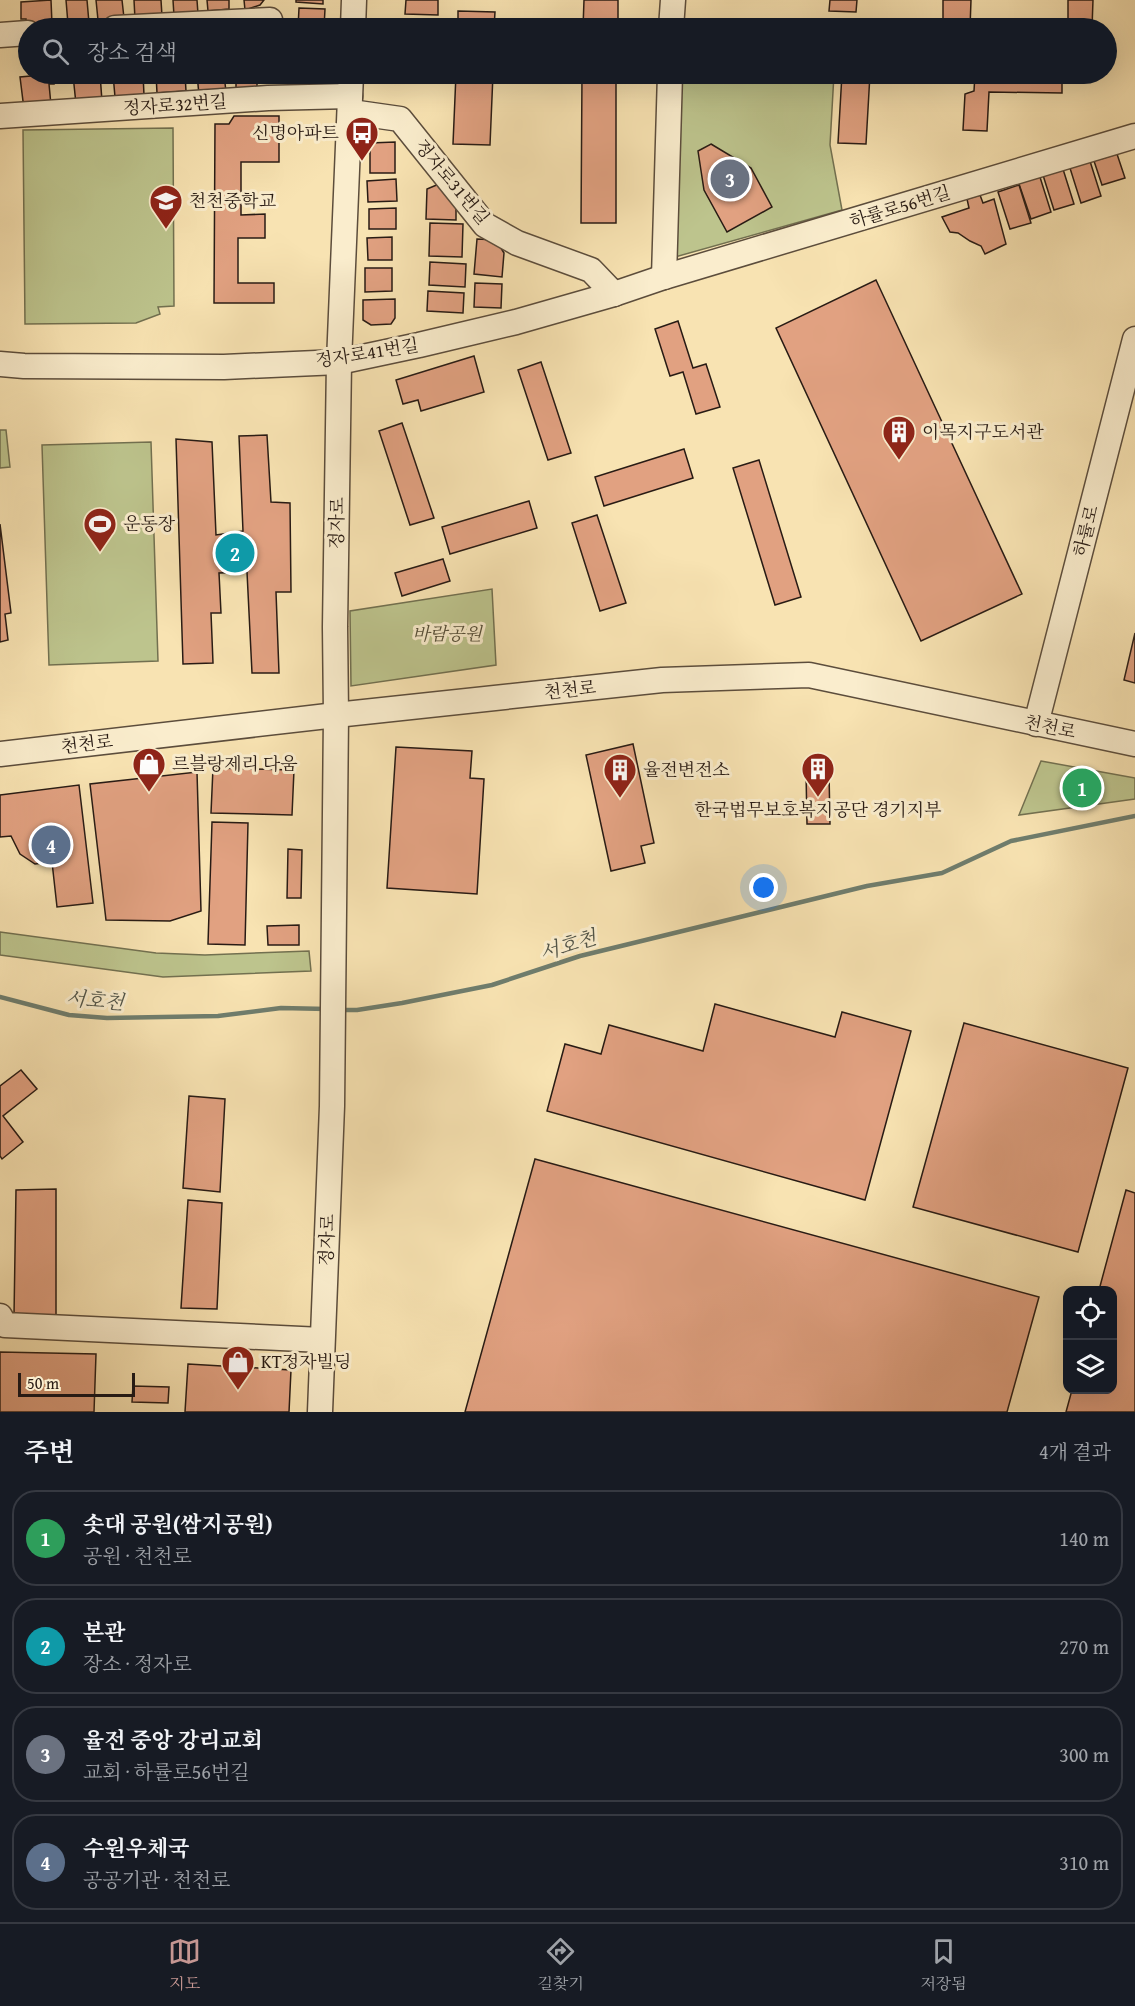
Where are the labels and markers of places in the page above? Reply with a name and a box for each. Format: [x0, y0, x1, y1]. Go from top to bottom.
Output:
bus stop icon: 신명아파트 [344, 115, 380, 162]
place label: 신명아파트 [252, 119, 340, 146]
pin: 3 [710, 156, 750, 201]
school or university icon: 천천중학교 [148, 183, 184, 230]
place label: 천천중학교 [189, 187, 277, 214]
building icon: 이목지구도서관 [881, 414, 917, 461]
place label: 이목지구도서관 [922, 418, 1044, 445]
sports icon: 운동장 [82, 506, 118, 553]
place label: 운동장 [123, 510, 176, 537]
pin: 2 [216, 530, 254, 576]
shop icon: 르블랑제리 다움 [131, 746, 167, 793]
place label: 르블랑제리 다움 [172, 750, 298, 777]
building icon: 한국법무보호복지공단 경기지부 [800, 751, 836, 798]
building icon: 율전변전소 [602, 752, 638, 799]
place label: 율전변전소 [643, 756, 730, 783]
pin: 1 [1062, 766, 1102, 810]
place label: 한국법무보호복지공단 경기지부 [694, 796, 942, 823]
pin: 4 [32, 822, 70, 868]
shop icon: KT정자빌딩 [220, 1344, 256, 1391]
place label: KT정자빌딩 [261, 1348, 351, 1375]

